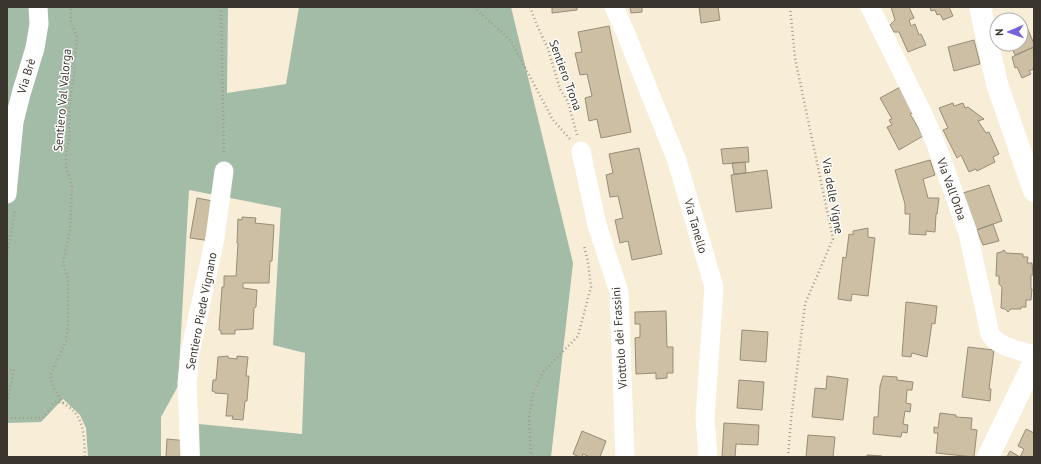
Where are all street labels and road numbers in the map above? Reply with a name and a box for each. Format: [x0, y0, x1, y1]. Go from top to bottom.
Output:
street label: Sentiero Trona [546, 38, 586, 112]
street label: Sentiero Val Valorga [50, 48, 74, 152]
street label: Via Brè [13, 56, 38, 97]
street label: Via Vall'Orba [934, 155, 970, 222]
street label: Via delle Vigne [819, 156, 847, 235]
street label: Via Tanello [681, 196, 711, 255]
street label: Sentiero Piede Vignano [182, 251, 220, 371]
street label: Viottolo dei Frassini [608, 286, 630, 391]

